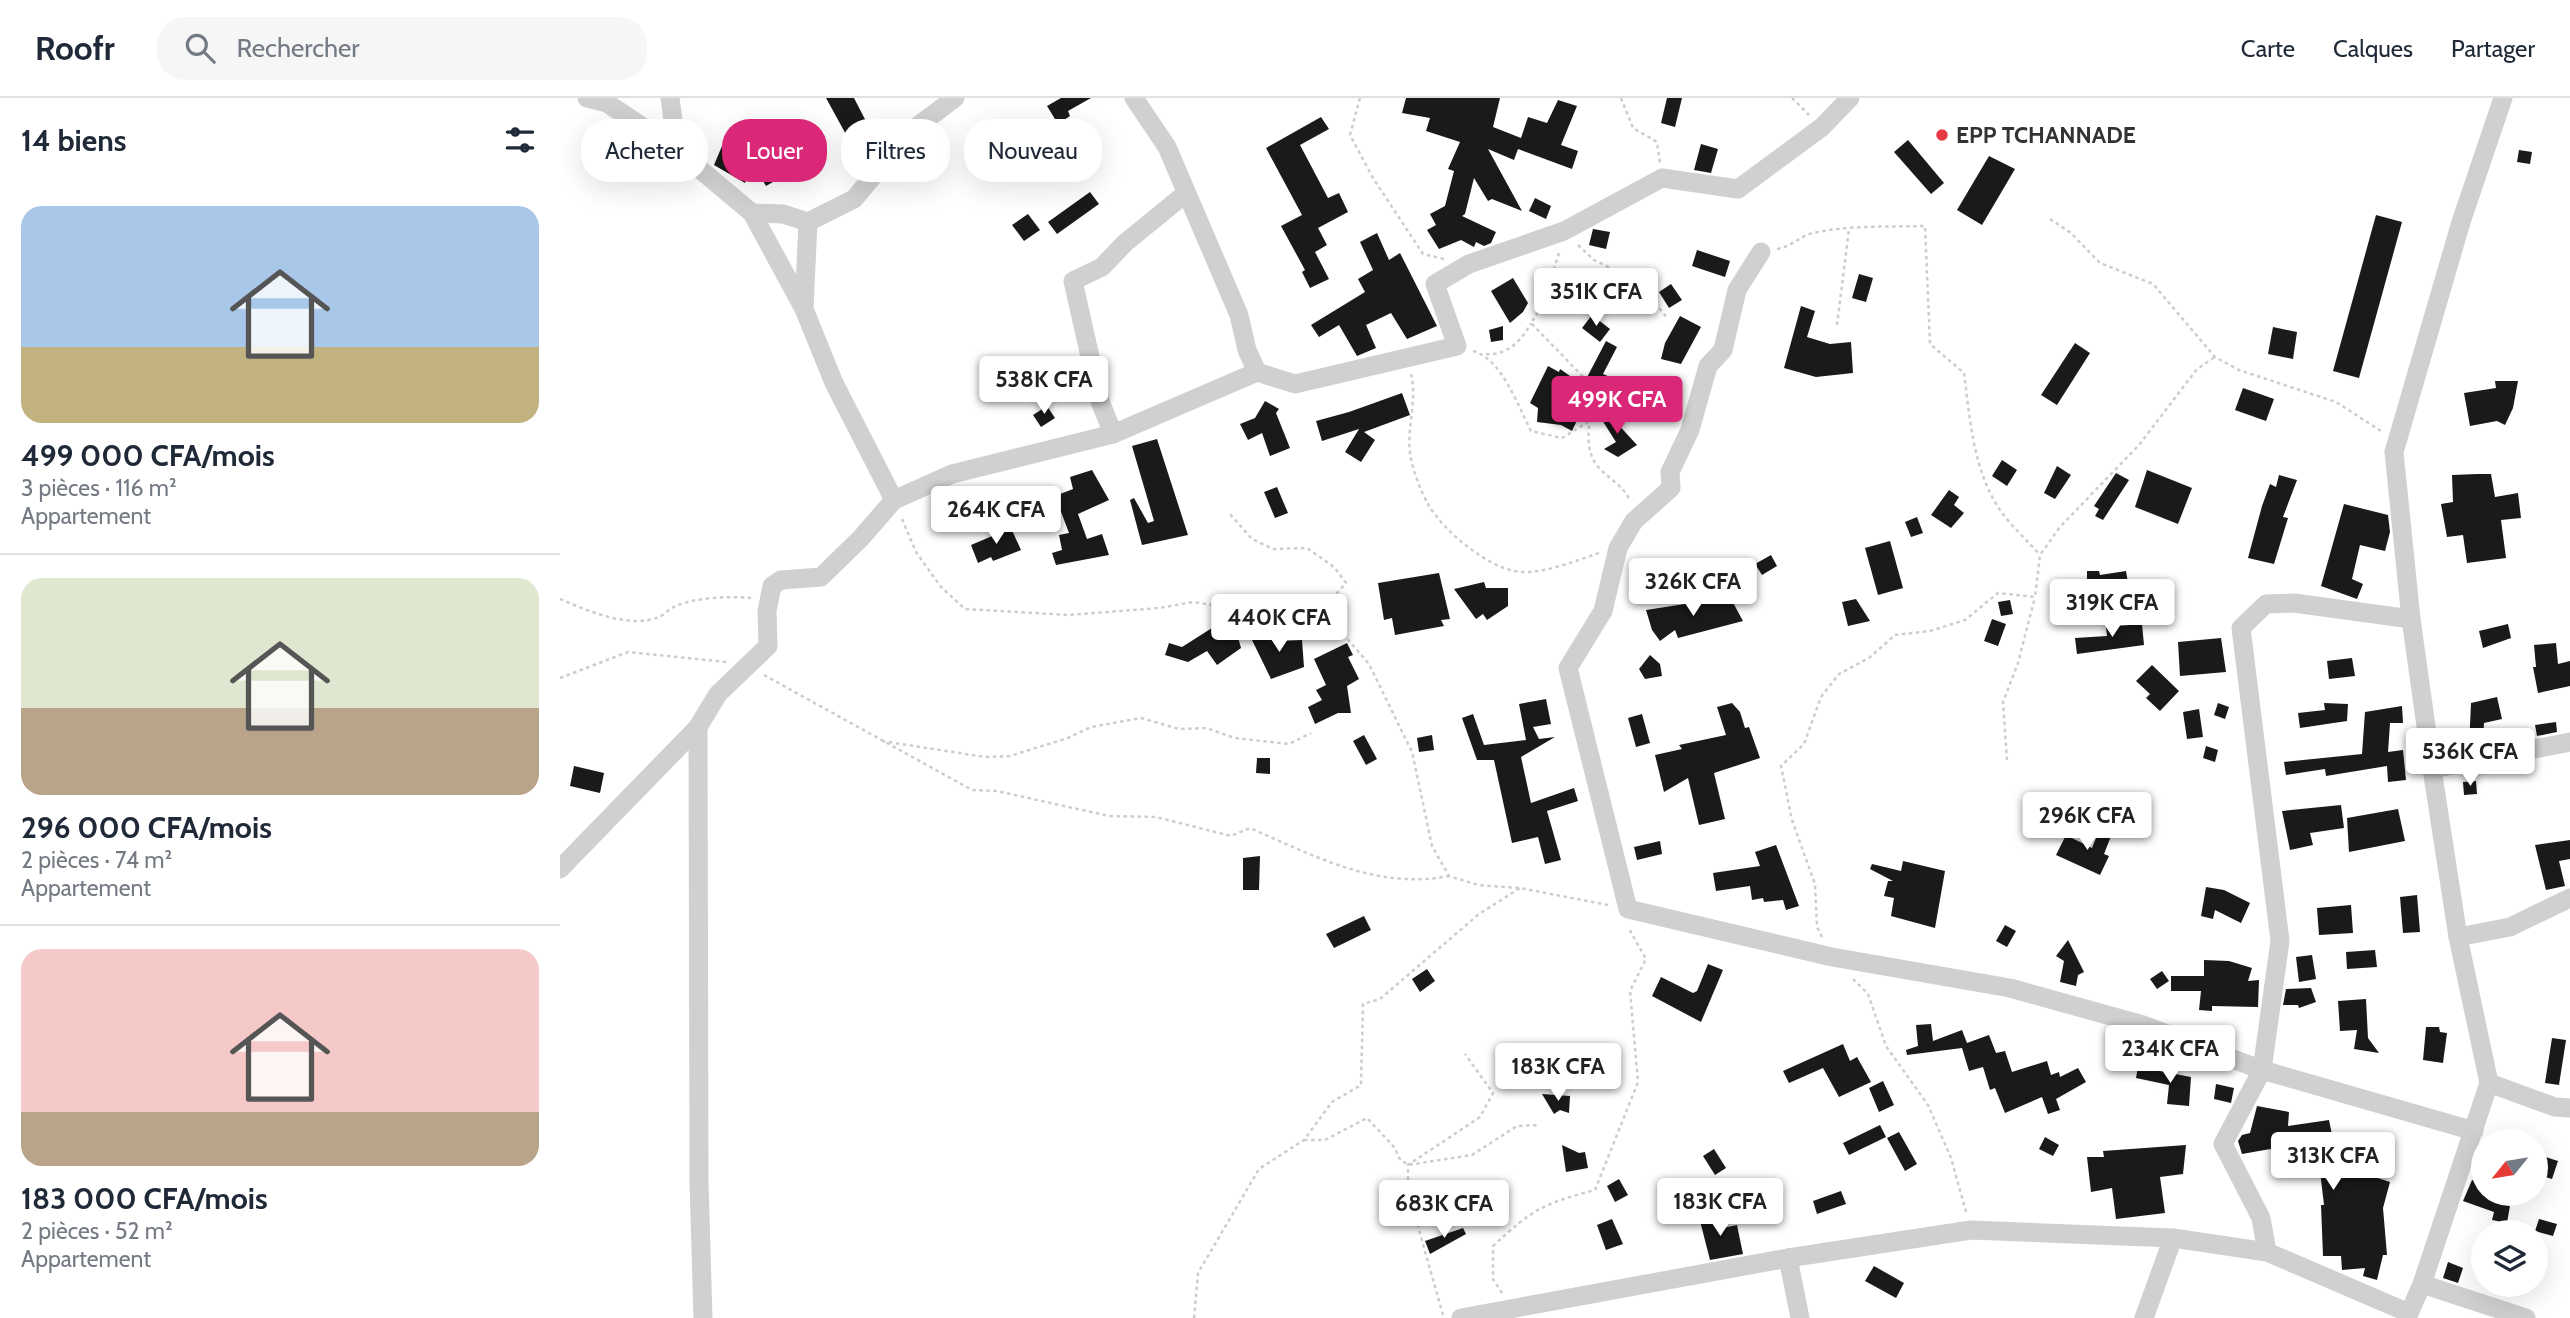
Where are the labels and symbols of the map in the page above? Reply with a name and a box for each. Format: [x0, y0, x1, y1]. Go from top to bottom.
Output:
place label: EPP TCHANNADE [1956, 121, 2136, 149]
marker: EPP TCHANNADE [1934, 127, 1950, 143]
pin: 351K CFA [1524, 268, 1668, 328]
pin: 538K CFA [972, 356, 1116, 416]
pin: 499K CFA [1545, 376, 1689, 436]
pin: 264K CFA [924, 486, 1068, 546]
pin: 326K CFA [1621, 559, 1765, 618]
pin: 319K CFA [2040, 580, 2184, 639]
pin: 440K CFA [1207, 594, 1351, 654]
pin: 536K CFA [2398, 728, 2542, 788]
pin: 296K CFA [2015, 792, 2159, 852]
pin: 234K CFA [2098, 1026, 2242, 1085]
pin: 183K CFA [1486, 1044, 1630, 1103]
north arrow [2471, 1129, 2548, 1206]
pin: 313K CFA [2261, 1132, 2405, 1192]
pin: 183K CFA [1648, 1178, 1792, 1238]
pin: 683K CFA [1372, 1180, 1516, 1240]

